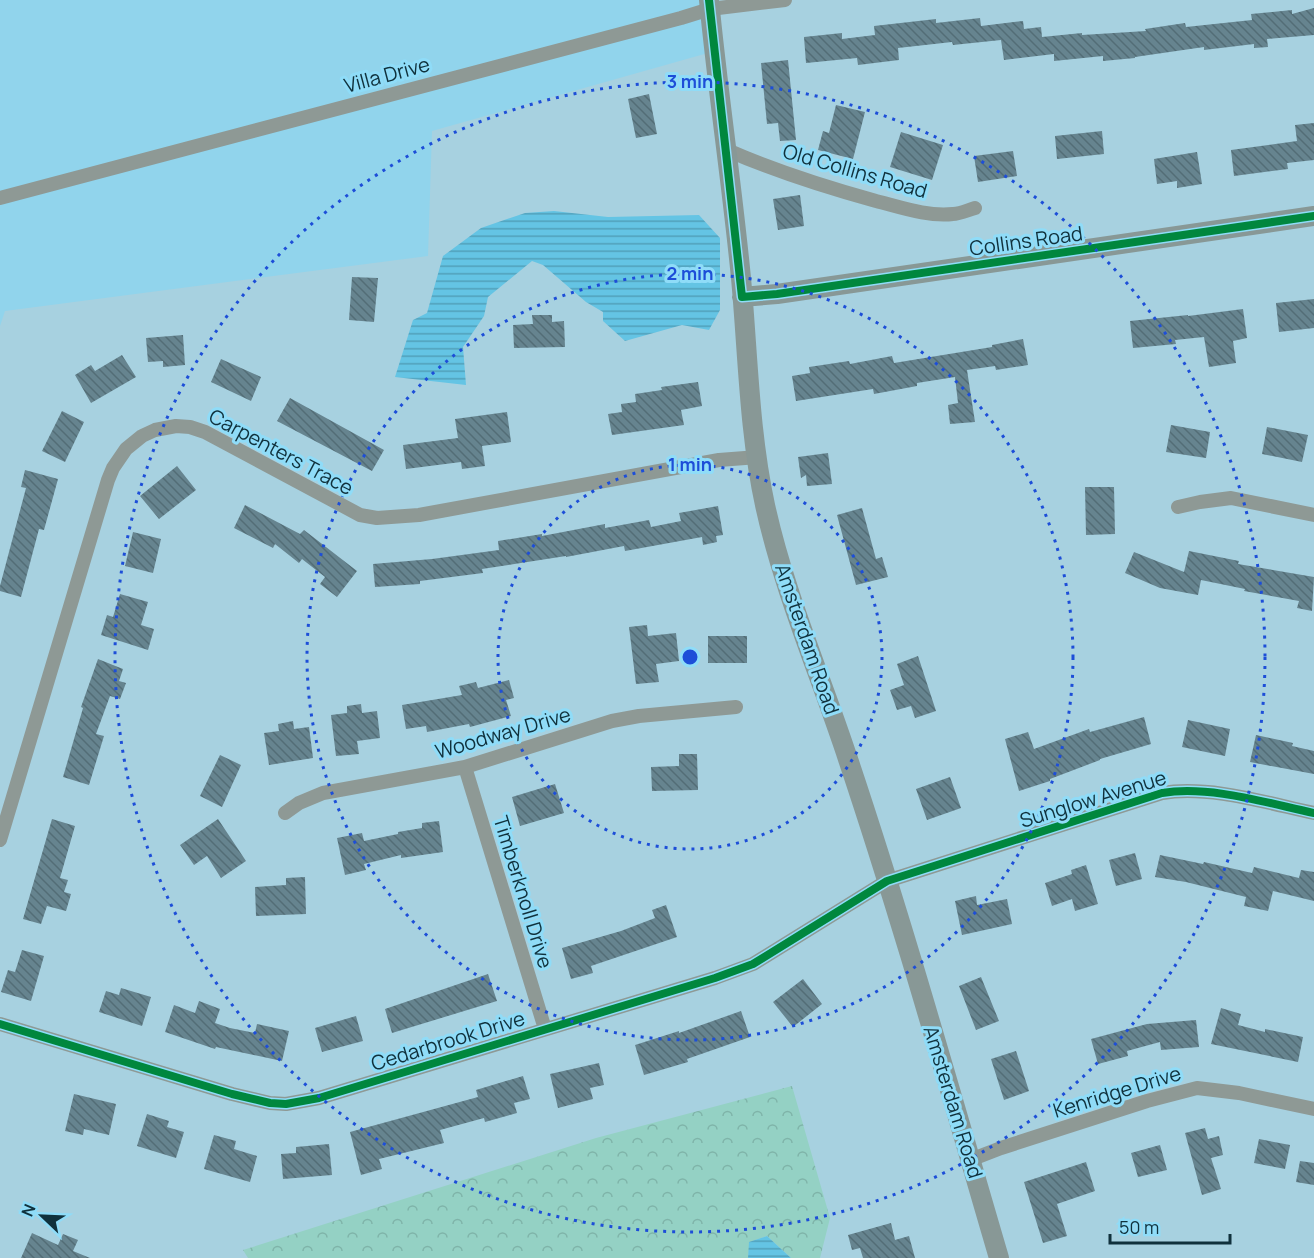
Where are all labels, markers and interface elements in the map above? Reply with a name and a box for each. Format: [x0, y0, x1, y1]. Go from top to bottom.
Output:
street label: Villa Drive [341, 50, 433, 99]
text: 3 min [667, 69, 713, 93]
street label: Old Collins Road [780, 137, 930, 204]
street label: Collins Road [968, 219, 1084, 262]
text: 2 min [667, 261, 713, 285]
street label: Carpenters Trace [204, 402, 358, 501]
text: 1 min [668, 452, 712, 476]
street label: Amsterdam Road [769, 560, 846, 718]
centre of rings [680, 647, 700, 667]
street label: Woodway Drive [432, 700, 574, 765]
street label: Sunglow Avenue [1016, 763, 1169, 834]
street label: Timberknoll Drive [487, 812, 559, 971]
street label: Cedarbrook Drive [368, 1004, 528, 1077]
street label: Amsterdam Road [918, 1022, 989, 1181]
street label: Kenridge Drive [1050, 1059, 1184, 1124]
north arrow [12, 1186, 72, 1246]
text: N [16, 1201, 41, 1220]
scale bar [1110, 1207, 1230, 1245]
text: 50 m [1119, 1215, 1159, 1239]

